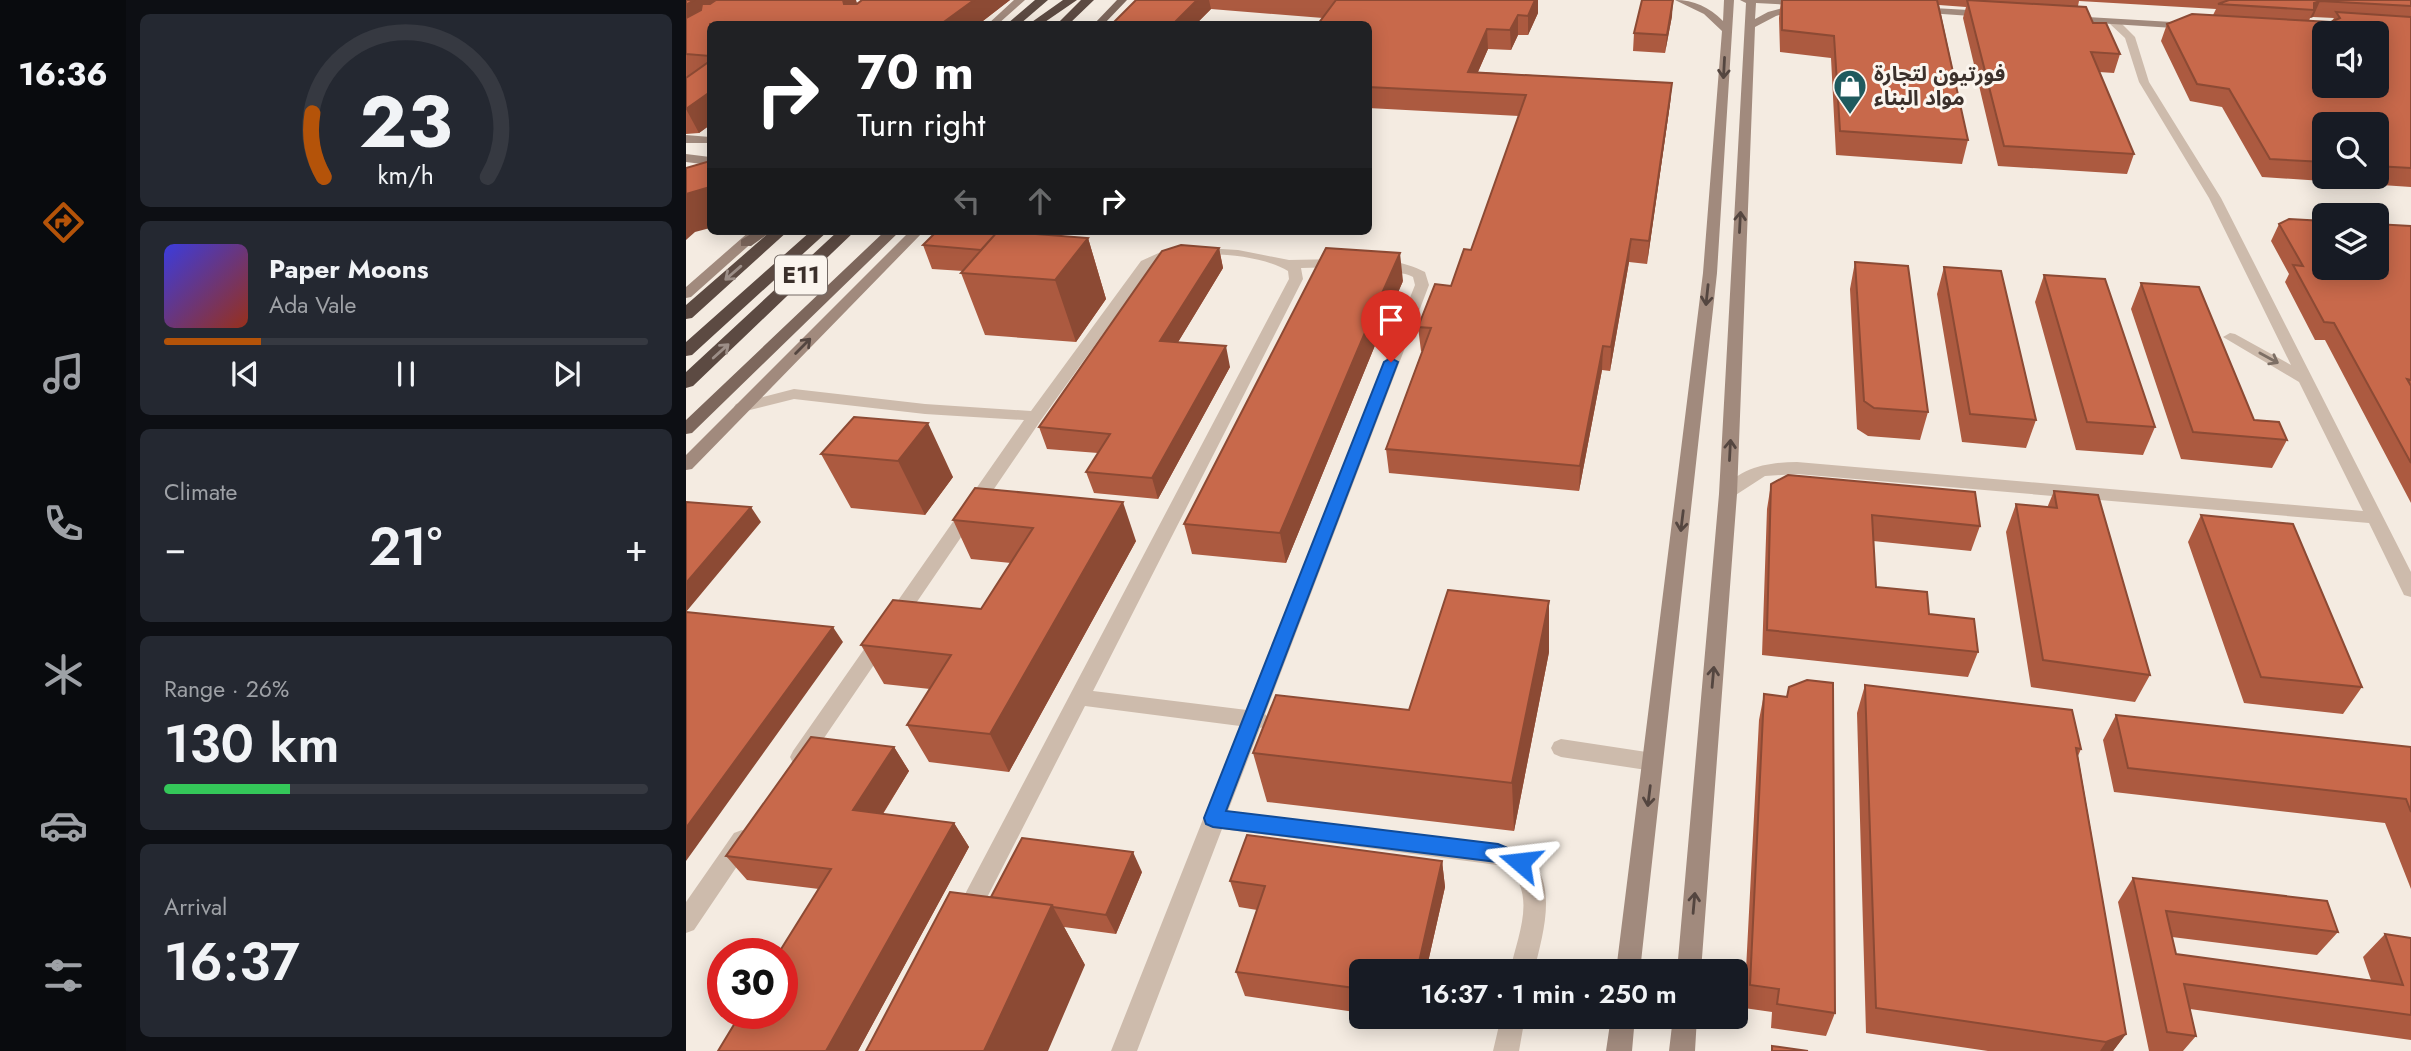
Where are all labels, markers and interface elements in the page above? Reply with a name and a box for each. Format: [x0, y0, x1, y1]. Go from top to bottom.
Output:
map controls [2312, 21, 2389, 280]
button: sound [2312, 21, 2389, 98]
text: 70 m [857, 37, 974, 107]
icon: right [742, 49, 833, 140]
text: 16:36 [18, 51, 108, 97]
one-way arrow [1717, 56, 1730, 79]
place label: فورتيون لتجارة مواد البناء [1874, 59, 2005, 113]
shop icon: فورتيون لتجارة مواد البناء [1831, 67, 1869, 116]
text: 23 [360, 69, 452, 174]
text: Turn right [857, 102, 986, 148]
button: search [2312, 112, 2389, 189]
text: km/h [378, 157, 434, 193]
icon: left [948, 182, 986, 220]
icon: ahead [1021, 182, 1059, 220]
icon: right [1094, 182, 1132, 220]
icon: directions [39, 198, 88, 247]
button: layers [2312, 203, 2389, 280]
one-way arrow [1734, 211, 1747, 234]
text: Paper Moons [269, 250, 429, 288]
road number: E11 [775, 256, 827, 294]
one-way arrow [725, 264, 742, 281]
one-way arrow [1700, 283, 1713, 306]
text: Ada Vale [269, 288, 356, 322]
pin [1361, 290, 1421, 362]
icon: arrive [1372, 301, 1410, 339]
one-way arrow [794, 338, 811, 355]
one-way arrow [712, 343, 730, 359]
icon: music [39, 349, 88, 398]
one-way arrow [2258, 352, 2278, 366]
icon: previous [226, 355, 264, 393]
icon: pause [387, 355, 425, 393]
icon: next [548, 355, 586, 393]
one-way arrow [1724, 438, 1737, 461]
text: Climate [164, 475, 237, 509]
icon: phone [39, 499, 88, 548]
text: 21° [369, 509, 442, 585]
one-way arrow [1676, 509, 1689, 532]
text: − [164, 520, 186, 575]
text: + [625, 520, 648, 575]
icon: climate [39, 650, 88, 699]
one-way arrow [1707, 666, 1720, 688]
text: Range · 26% [164, 672, 289, 706]
text: 130 km [164, 706, 339, 782]
one-way arrow [1643, 784, 1656, 806]
icon: car [39, 801, 88, 850]
position arrow [1483, 825, 1557, 899]
text: Arrival [164, 890, 227, 924]
one-way arrow [1688, 892, 1701, 915]
text: 16:37 [164, 924, 300, 1000]
speed limit sign: 30 [707, 938, 798, 1029]
icon: filters [39, 951, 88, 1000]
text: 16:37 · 1 min · 250 m [1420, 975, 1677, 1013]

